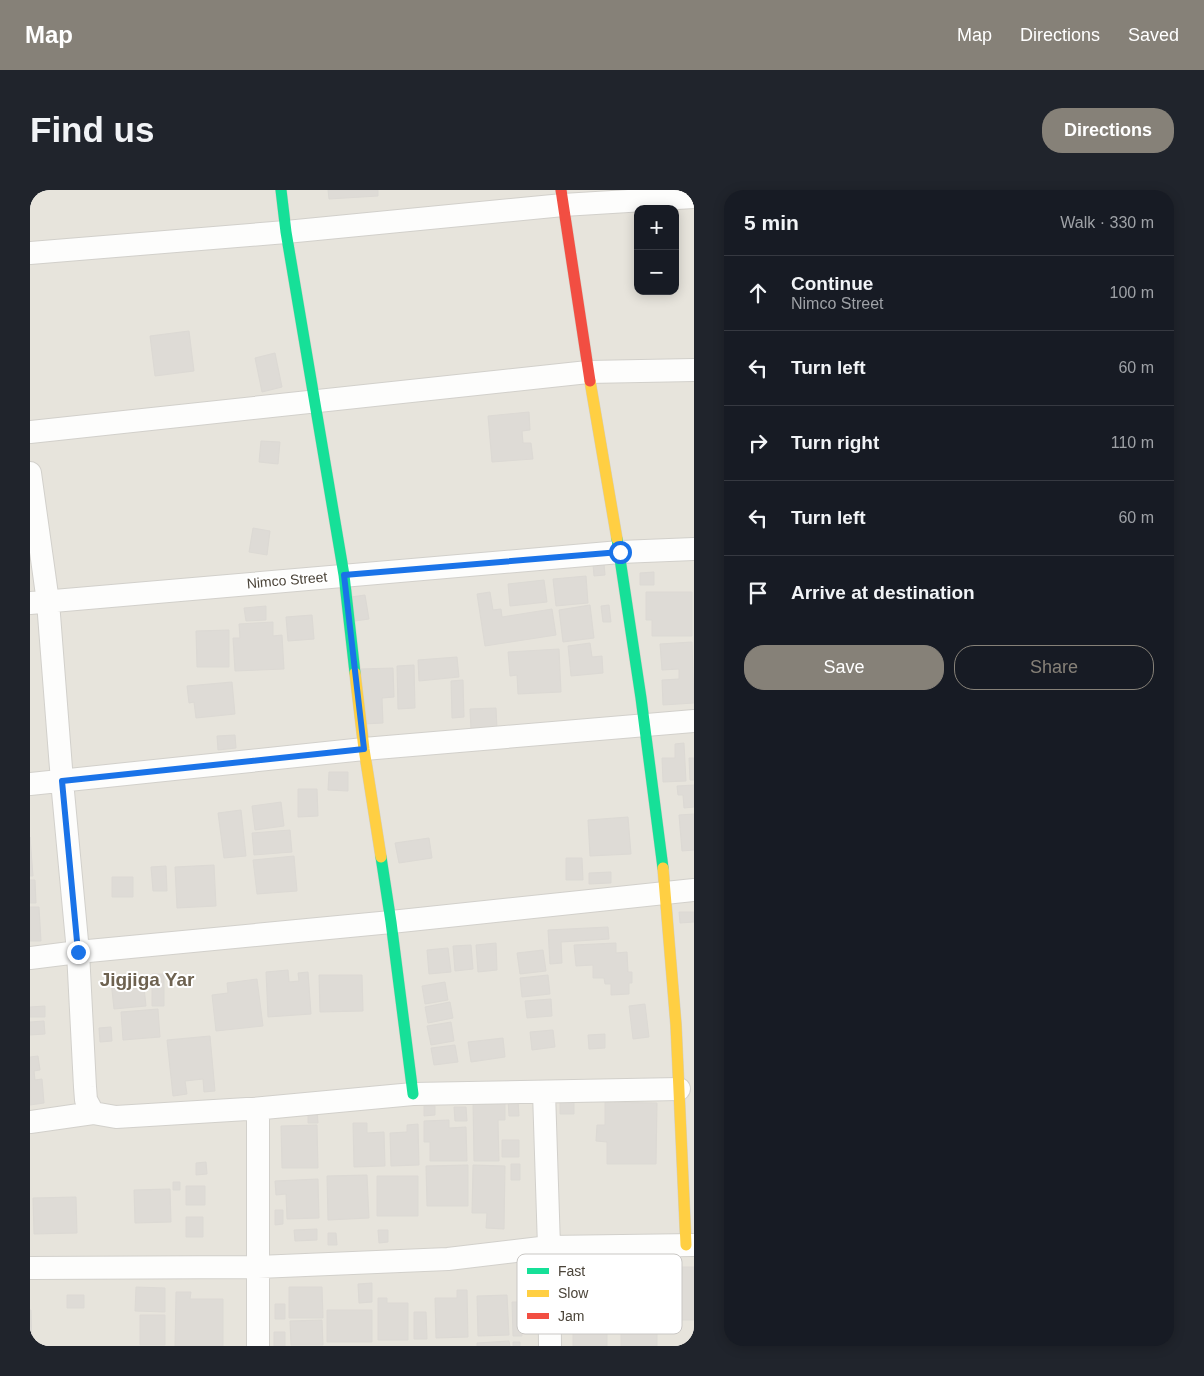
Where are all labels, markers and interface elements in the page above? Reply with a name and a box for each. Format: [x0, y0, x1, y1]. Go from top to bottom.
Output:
text: Map [25, 21, 73, 48]
text: Map [957, 25, 992, 45]
text: Directions [1020, 25, 1100, 45]
text: Saved [1128, 25, 1179, 45]
button: Directions [1042, 108, 1174, 153]
text: Find us [30, 110, 154, 149]
map controls [634, 205, 679, 295]
button: + [634, 205, 679, 250]
text: 5 min [744, 211, 799, 234]
text: Walk · 330 m [1060, 214, 1154, 231]
button: − [634, 250, 679, 295]
text: Continue [791, 273, 873, 294]
icon: ahead [744, 279, 772, 307]
text: 100 m [1110, 284, 1154, 301]
text: Nimco Street [791, 295, 883, 312]
icon: left [744, 354, 772, 382]
text: Turn left [791, 357, 866, 378]
text: 60 m [1118, 359, 1154, 376]
icon: right [744, 429, 772, 457]
text: Turn right [791, 432, 879, 453]
text: 110 m [1111, 434, 1154, 451]
icon: left [744, 504, 772, 532]
text: Turn left [791, 507, 866, 528]
text: 60 m [1118, 509, 1154, 526]
route start [609, 541, 632, 564]
street label: Nimco Street [246, 568, 328, 591]
icon: arrive [744, 579, 772, 607]
text: Arrive at destination [791, 582, 975, 603]
button: Save [744, 645, 944, 690]
button: Share [954, 645, 1154, 690]
route end [67, 941, 90, 964]
district label: Jigjiga Yar [100, 969, 195, 990]
legend [517, 1254, 682, 1334]
text: Fast [558, 1263, 585, 1279]
text: Slow [558, 1285, 589, 1301]
text: Jam [558, 1308, 584, 1324]

